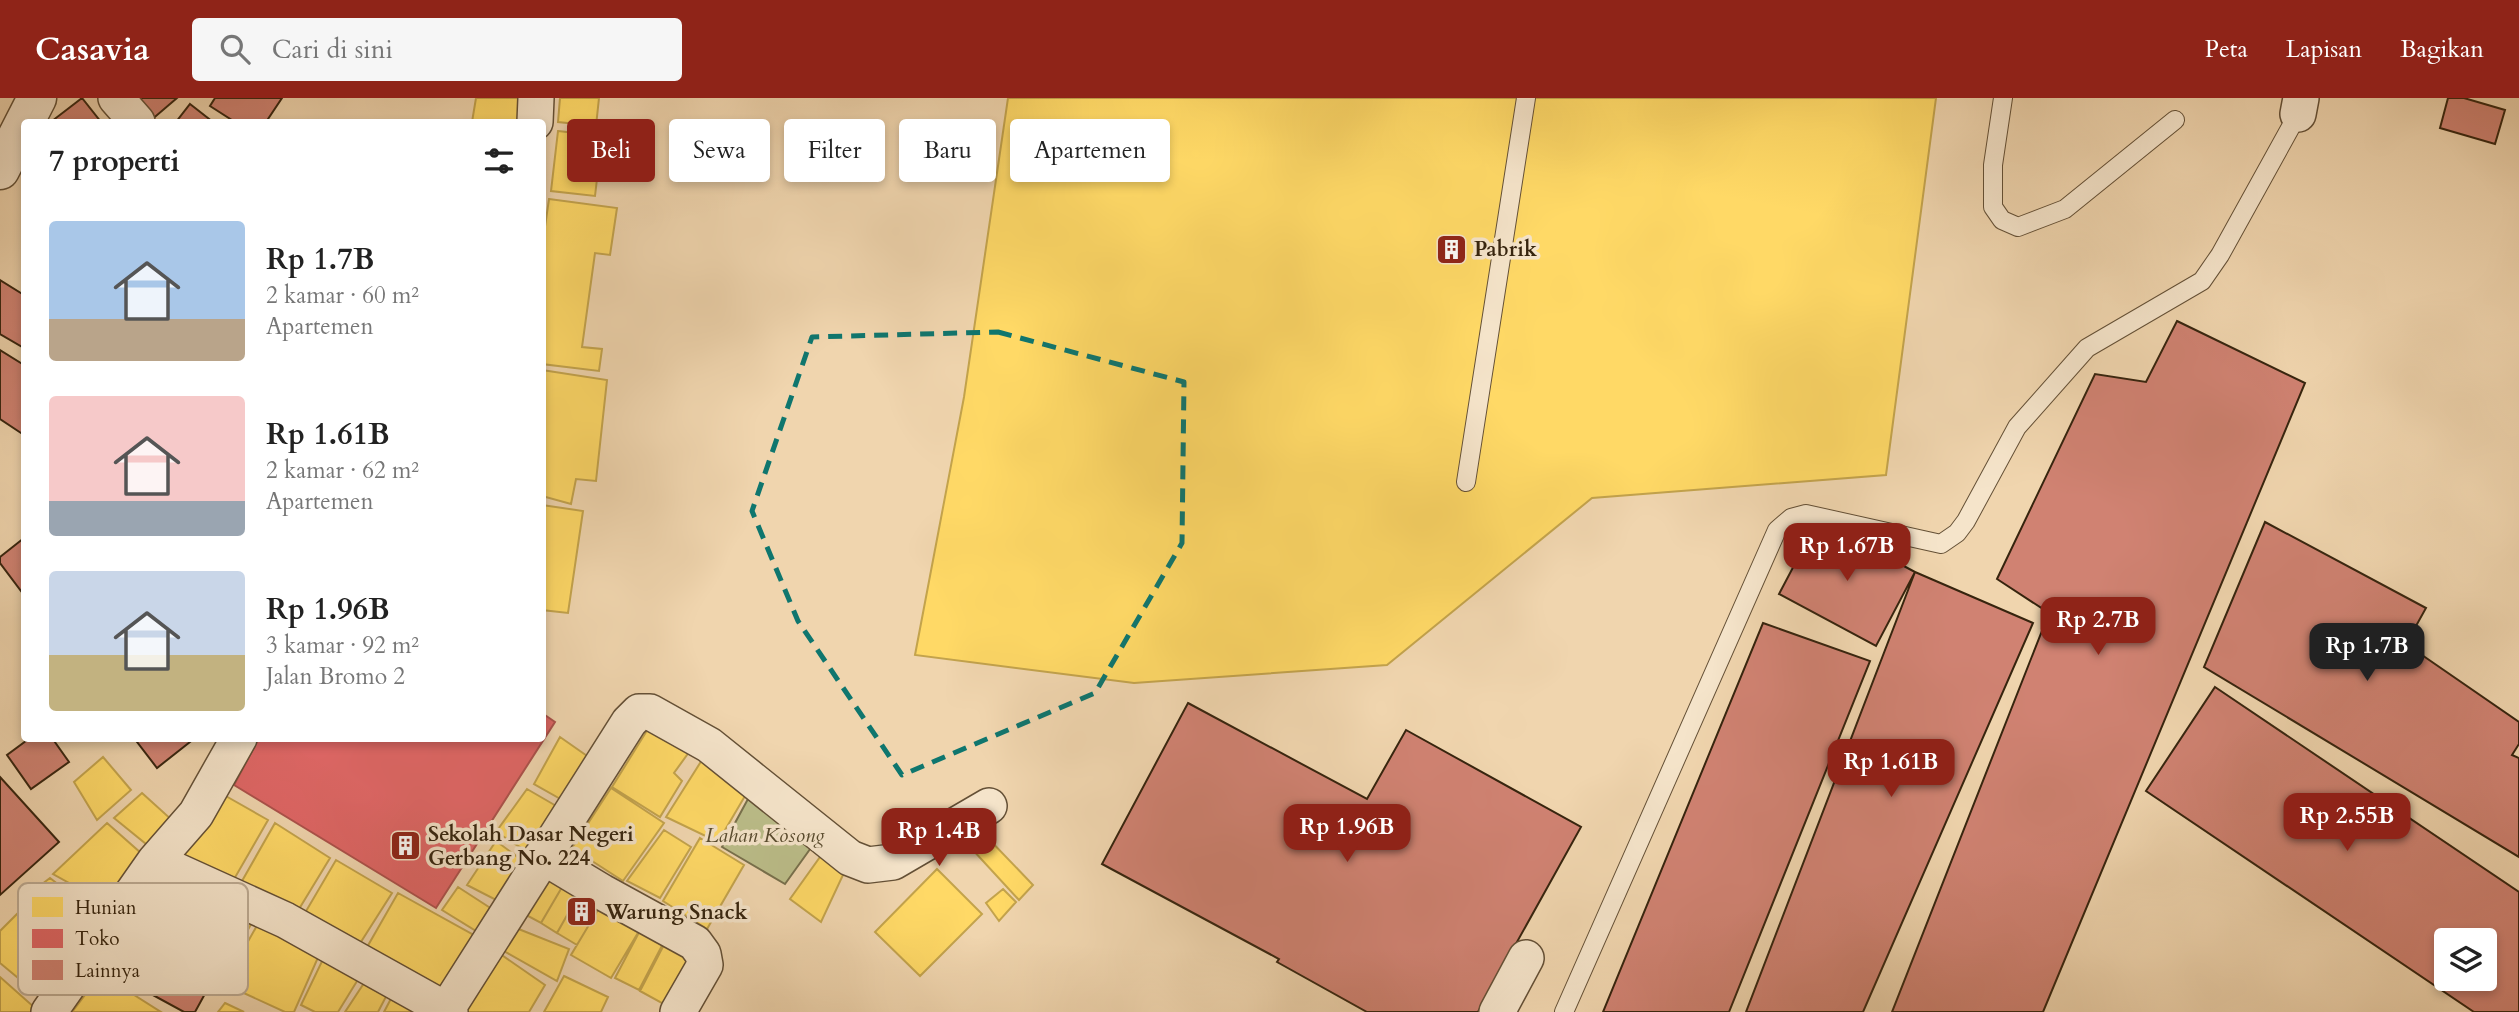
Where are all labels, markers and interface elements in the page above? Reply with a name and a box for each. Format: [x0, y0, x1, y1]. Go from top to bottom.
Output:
search box [192, 18, 682, 81]
text: Casavia [35, 27, 150, 72]
icon: search [216, 30, 254, 68]
text: Cari di sini [272, 32, 393, 67]
text: Peta [2205, 33, 2248, 66]
text: Lapisan [2286, 33, 2362, 66]
text: Bagikan [2400, 33, 2484, 66]
chip: Beli [567, 119, 655, 182]
chip: Sewa [669, 119, 770, 182]
chip: Filter [784, 119, 885, 182]
chip: Baru [899, 119, 996, 182]
chip: Apartemen [1010, 119, 1170, 182]
text: 7 properti [49, 141, 180, 182]
icon: filters [480, 142, 518, 180]
building icon: Pabrik [1434, 232, 1468, 266]
place label: Pabrik [1474, 235, 1537, 264]
text: Rp 1.7B [266, 239, 374, 280]
icon: home [105, 249, 189, 333]
text: 2 kamar · 60 m² [266, 280, 419, 311]
text: Apartemen [266, 311, 374, 342]
text: Rp 1.61B [266, 414, 390, 455]
icon: home [105, 424, 189, 508]
text: 2 kamar · 62 m² [266, 455, 419, 486]
text: Apartemen [266, 486, 374, 517]
pin: Rp 1.67B [1775, 524, 1919, 583]
text: Rp 1.67B [1800, 530, 1894, 561]
text: Rp 1.96B [266, 589, 390, 630]
pin: Rp 2.7B [2033, 598, 2163, 657]
icon: home [105, 599, 189, 683]
text: Rp 2.7B [2056, 604, 2140, 635]
pin: Rp 1.7B [2302, 624, 2432, 683]
text: 3 kamar · 92 m² [266, 630, 419, 661]
text: Rp 1.7B [2325, 630, 2409, 661]
text: Jalan Bromo 2 [266, 661, 405, 692]
pin: Rp 1.61B [1819, 740, 1963, 799]
text: Rp 1.61B [1844, 746, 1938, 777]
pin: Rp 2.55B [2275, 794, 2419, 853]
text: Rp 2.55B [2300, 800, 2394, 831]
pin: Rp 1.96B [1275, 804, 1419, 864]
pin: Rp 1.4B [874, 808, 1004, 868]
text: Rp 1.96B [1300, 811, 1394, 842]
text: Rp 1.4B [897, 815, 981, 846]
place label: Sekolah Dasar Negeri Gerbang No. 224 [428, 820, 634, 873]
park label: Lahan Kosong [705, 821, 825, 850]
building icon: Sekolah Dasar Negeri Gerbang No. 224 [388, 829, 422, 863]
legend [18, 883, 248, 995]
text: Hunian [75, 895, 137, 921]
building icon: Warung Snack [565, 895, 599, 929]
place label: Warung Snack [604, 898, 748, 927]
text: Toko [75, 926, 120, 952]
map controls [2434, 928, 2497, 991]
button: layers [2434, 928, 2497, 991]
text: Lainnya [75, 958, 140, 984]

